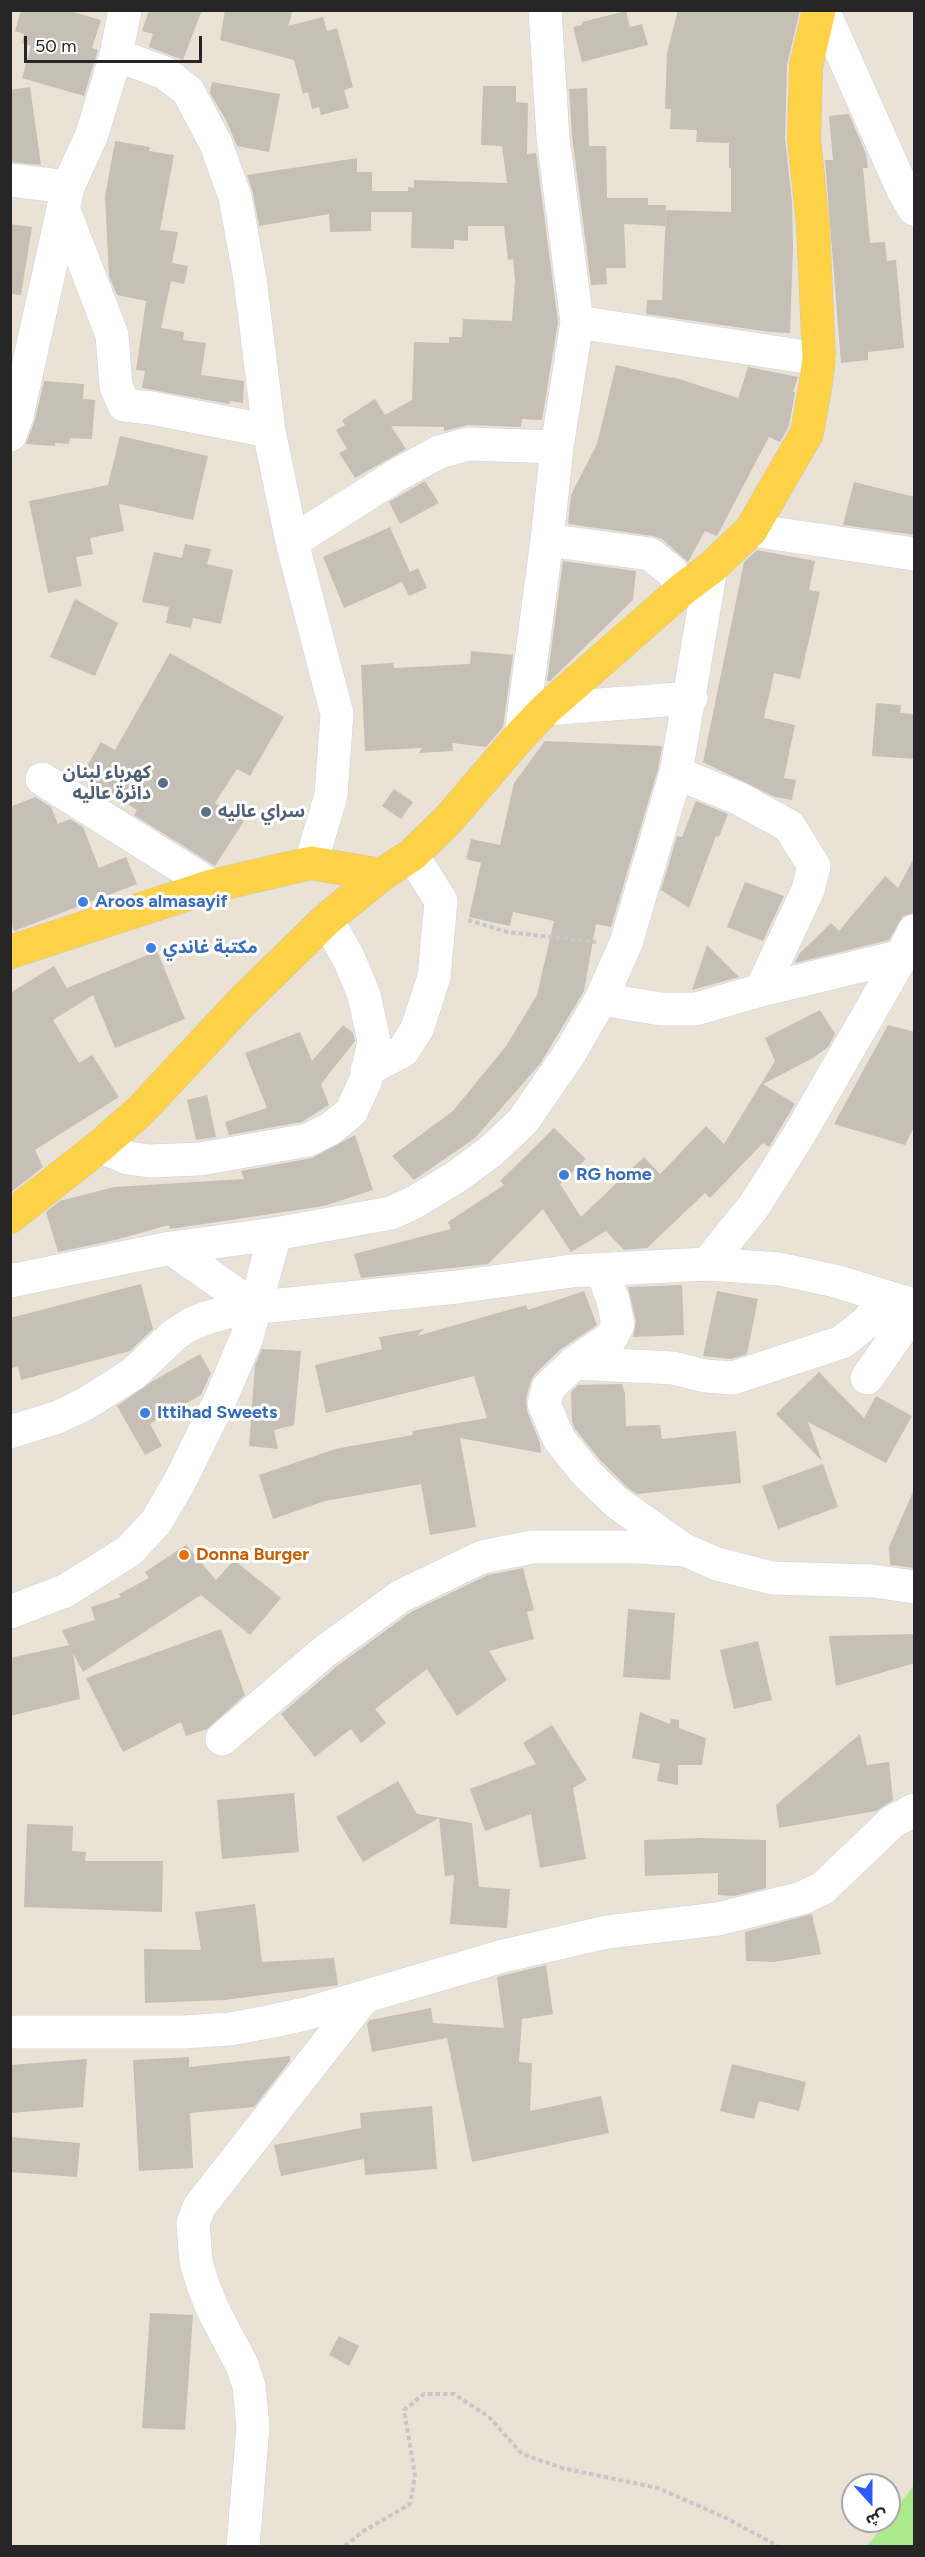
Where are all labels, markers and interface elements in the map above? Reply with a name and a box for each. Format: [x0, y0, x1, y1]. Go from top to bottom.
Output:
scale bar [27, 24, 206, 62]
text: 50 m [35, 35, 77, 57]
place label: كهرباء لبنان دائرة عاليه [63, 762, 151, 804]
marker: كهرباء لبنان دائرة عاليه [156, 776, 170, 790]
place label: سراي عاليه [218, 801, 305, 823]
marker: سراي عاليه [199, 805, 213, 819]
place label: Aroos almasayif [95, 891, 227, 913]
marker: Aroos almasayif [76, 895, 90, 909]
place label: مكتبة غاندي [163, 937, 258, 959]
marker: مكتبة غاندي [144, 941, 158, 955]
place label: RG home [576, 1164, 652, 1186]
marker: RG home [557, 1168, 571, 1182]
place label: Ittihad Sweets [157, 1402, 277, 1424]
marker: Ittihad Sweets [138, 1406, 152, 1420]
place label: Donna Burger [196, 1544, 309, 1566]
marker: Donna Burger [177, 1548, 191, 1562]
north arrow [841, 2473, 901, 2533]
text: ش [863, 2506, 891, 2531]

